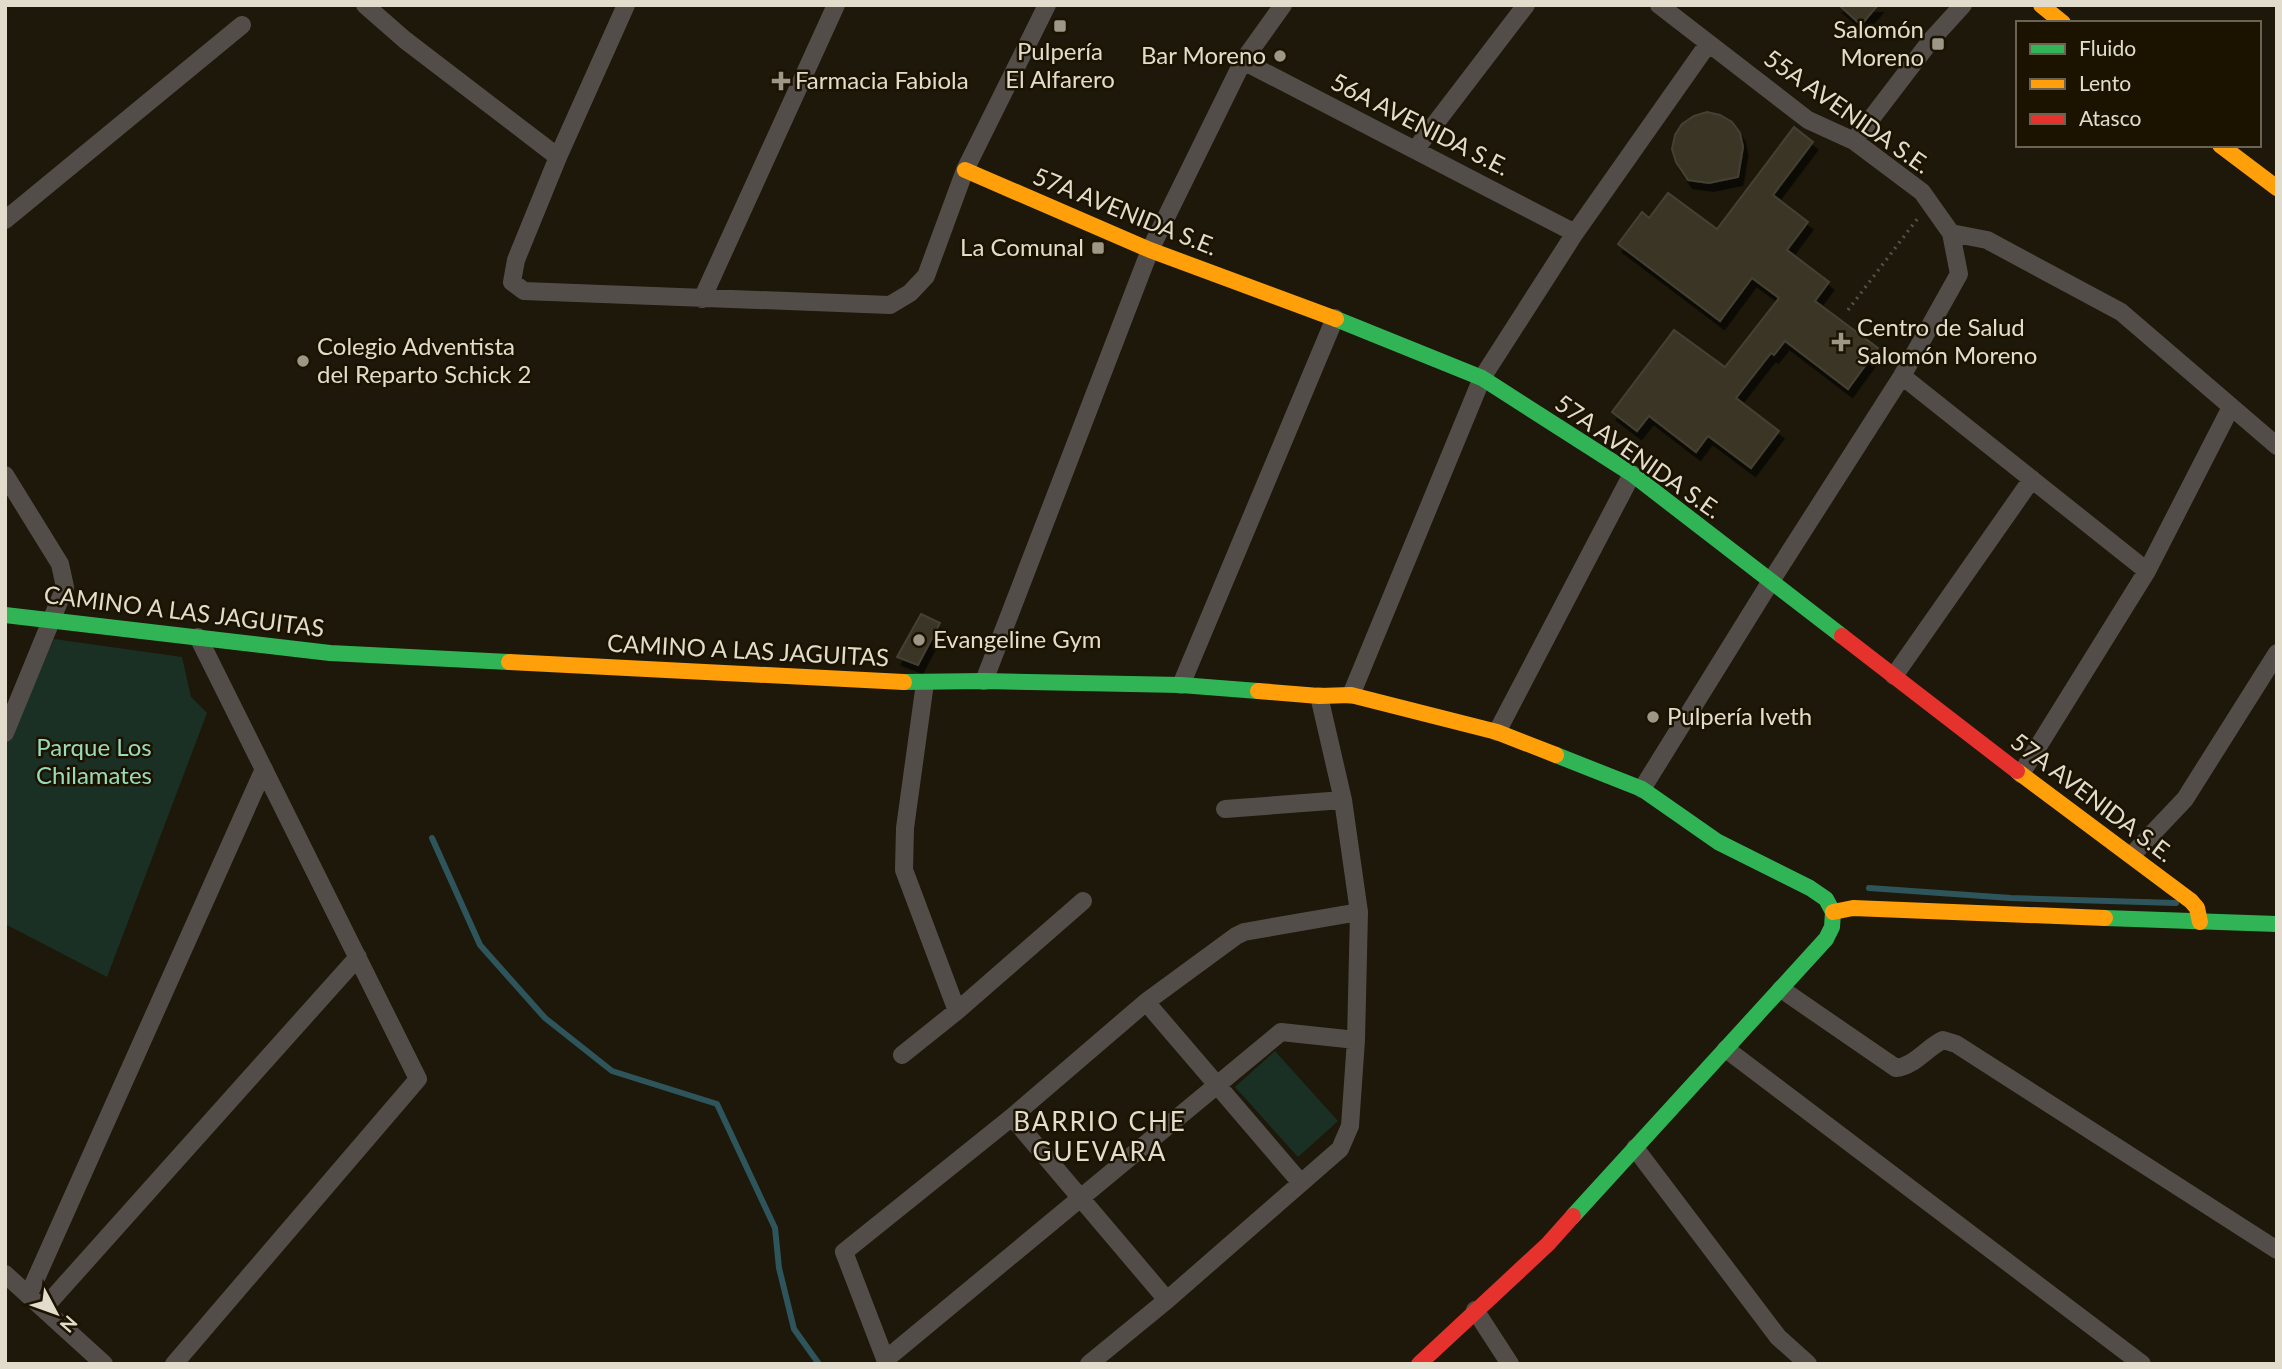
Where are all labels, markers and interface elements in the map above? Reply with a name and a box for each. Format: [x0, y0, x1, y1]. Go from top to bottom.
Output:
place label: Salomón Moreno [1833, 14, 1924, 71]
marker: Pulpería El Alfarero [1052, 18, 1068, 34]
legend [2016, 21, 2261, 147]
text: Fluido [2079, 35, 2136, 60]
place label: Pulpería El Alfarero [1005, 36, 1115, 93]
marker: Salomón Moreno [1930, 36, 1946, 52]
place label: Bar Moreno [1141, 40, 1266, 69]
street label: 55A AVENIDA S.E. [1759, 43, 1937, 179]
marker: Bar Moreno [1272, 48, 1288, 64]
place label: Farmacia Fabiola [795, 65, 969, 94]
street label: 56A AVENIDA S.E. [1327, 66, 1515, 181]
text: Lento [2079, 70, 2131, 95]
marker: Farmacia Fabiola [773, 73, 789, 89]
text: Atasco [2079, 105, 2141, 130]
street label: 57A AVENIDA S.E. [1029, 160, 1222, 261]
place label: La Comunal [960, 232, 1084, 261]
marker: La Comunal [1090, 240, 1106, 256]
place label: Centro de Salud Salomón Moreno [1857, 312, 2037, 369]
place label: Colegio Adventista del Reparto Schick 2 [317, 331, 532, 388]
marker: Centro de Salud Salomón Moreno [1831, 332, 1851, 352]
marker: Colegio Adventista del Reparto Schick 2 [295, 353, 311, 369]
street label: 57A AVENIDA S.E. [1550, 388, 1728, 524]
street label: CAMINO A LAS JAGUITAS [42, 579, 326, 642]
place label: Evangeline Gym [933, 624, 1102, 653]
street label: CAMINO A LAS JAGUITAS [606, 628, 890, 671]
marker: Evangeline Gym [911, 632, 927, 648]
place label: Pulpería Iveth [1667, 701, 1812, 730]
marker: Pulpería Iveth [1645, 709, 1661, 725]
street label: 57A AVENIDA S.E. [2006, 726, 2180, 867]
park label: Parque Los Chilamates [36, 732, 152, 789]
district label: BARRIO CHE GUEVARA [1013, 1105, 1187, 1167]
north arrow [21, 1278, 91, 1348]
text: N [56, 1311, 83, 1338]

